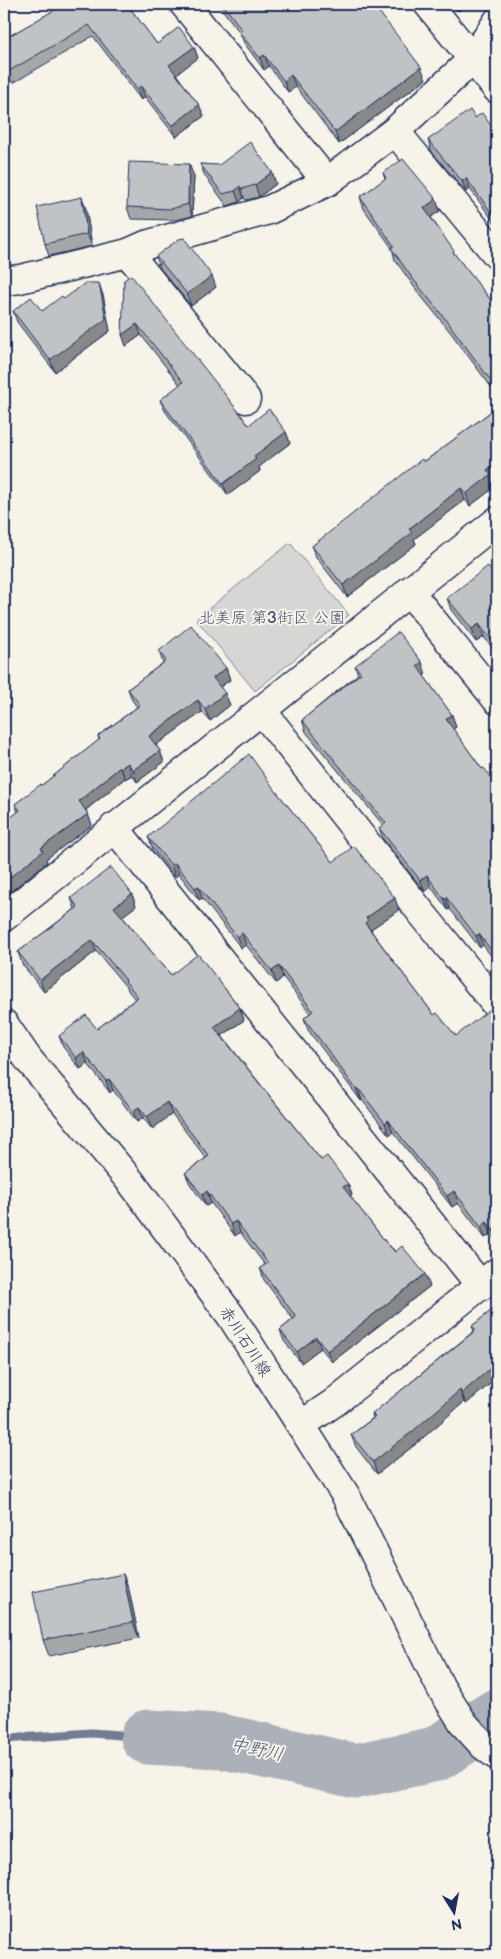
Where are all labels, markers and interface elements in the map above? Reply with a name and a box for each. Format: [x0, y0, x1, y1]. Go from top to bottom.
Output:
park label: 北美原 第3街区 公園 [199, 609, 345, 628]
street label: 赤川石川線 [215, 1303, 274, 1381]
water label: 中野川 [228, 1734, 285, 1765]
north arrow [428, 1886, 478, 1936]
text: N [450, 1915, 463, 1934]

